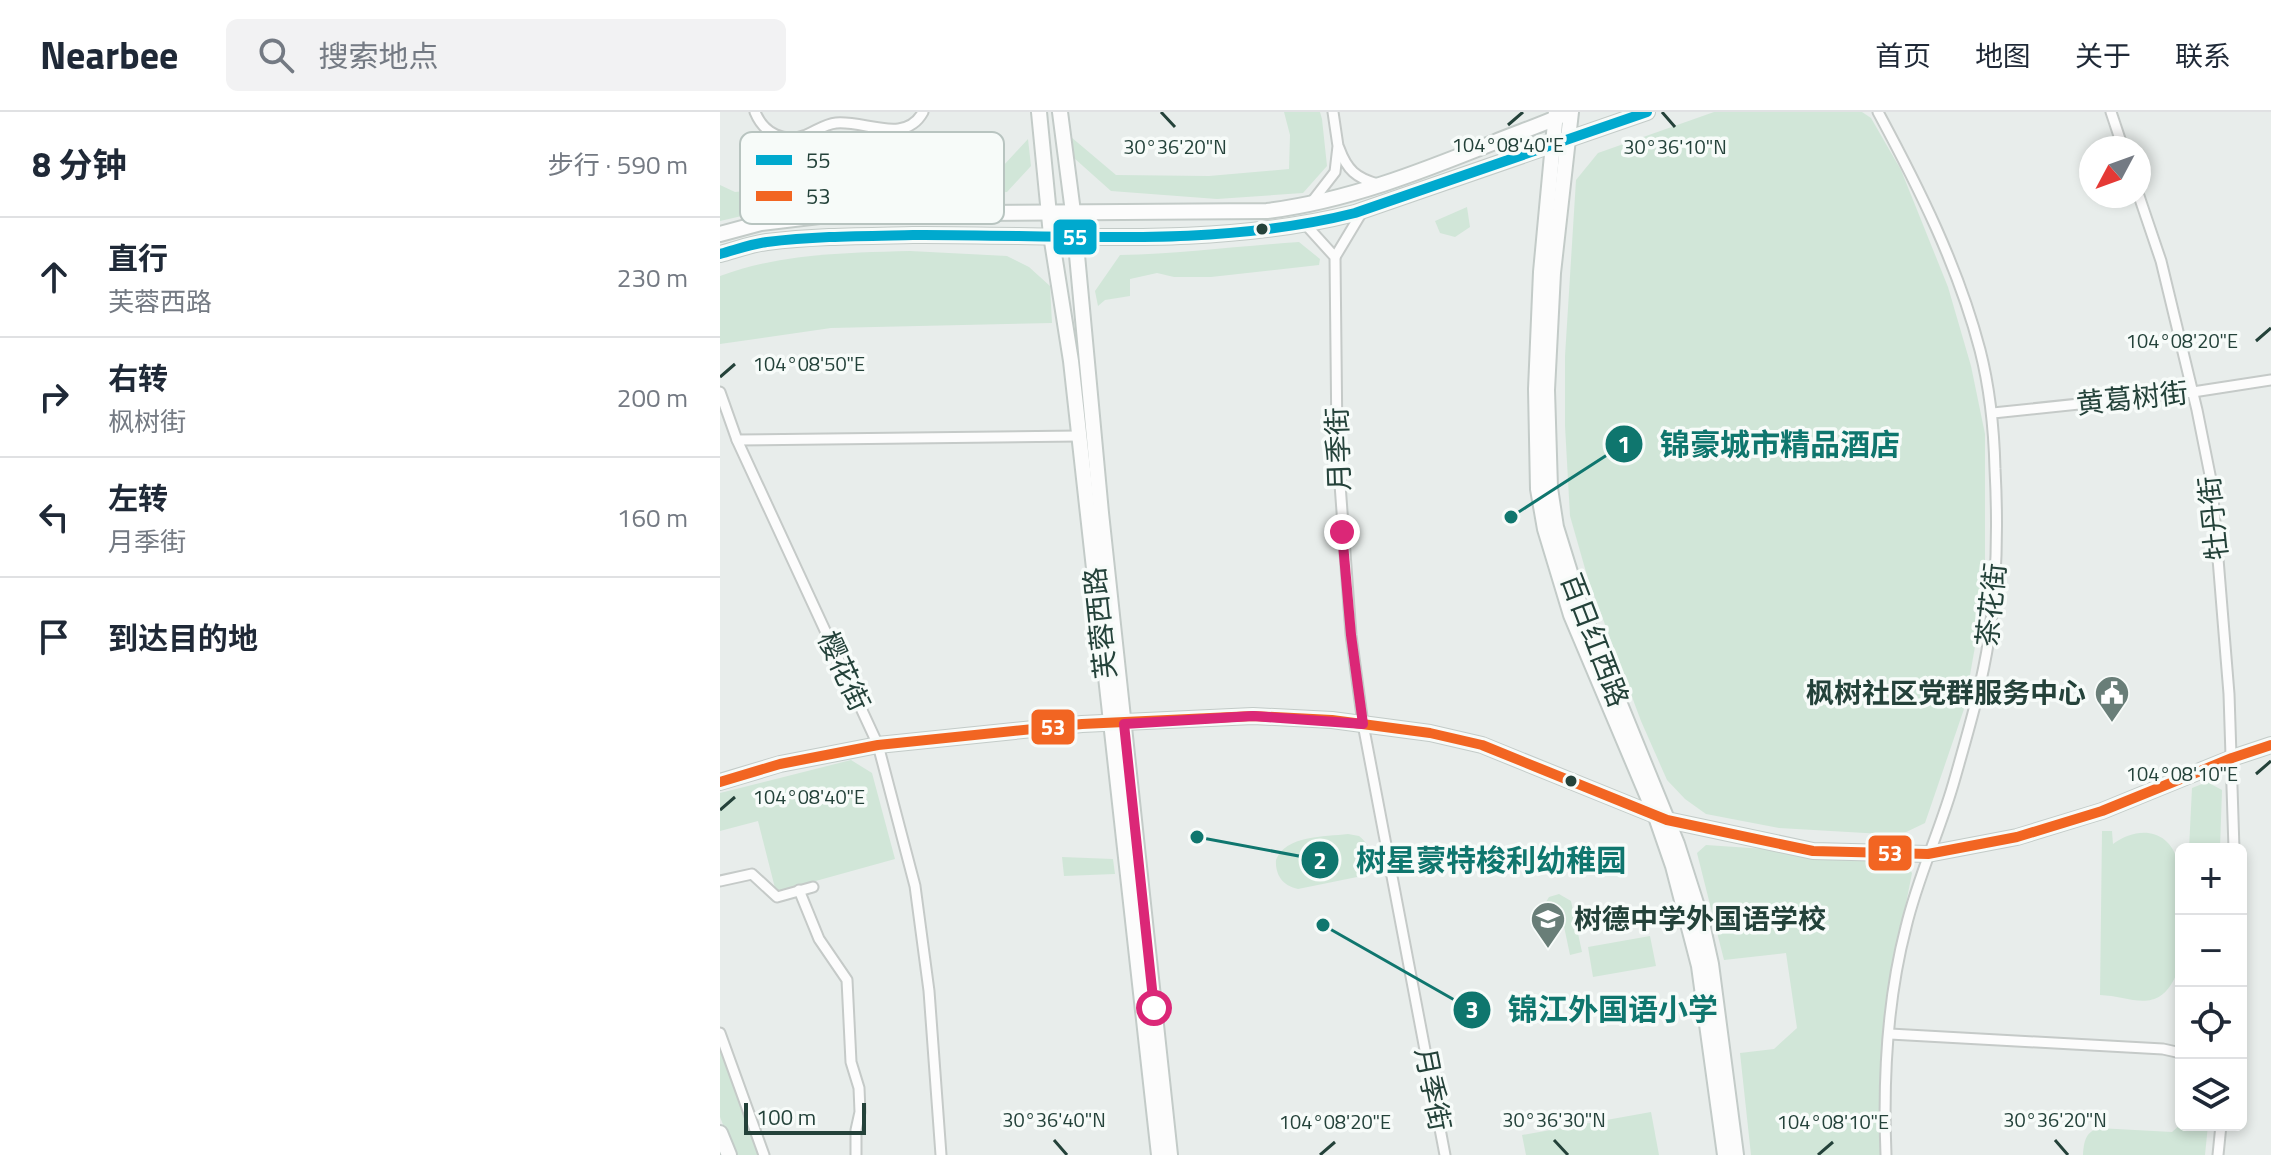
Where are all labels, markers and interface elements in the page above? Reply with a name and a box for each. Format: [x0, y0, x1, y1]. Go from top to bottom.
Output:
search box [226, 19, 786, 91]
text: Nearbee [40, 26, 178, 84]
icon: search [254, 33, 298, 77]
text: 搜索地点 [318, 33, 438, 79]
text: 首页 [1875, 34, 1931, 77]
text: 地图 [1975, 34, 2031, 77]
text: 关于 [2075, 34, 2131, 77]
text: 联系 [2175, 34, 2231, 77]
text: 104°08'40"E [1452, 129, 1564, 160]
text: 30°36'20"N [1123, 131, 1227, 162]
text: 30°36'10"N [1623, 131, 1727, 162]
legend [740, 132, 1004, 224]
north arrow [2079, 136, 2151, 208]
text: 8 分钟 [32, 138, 127, 190]
text: 55 [806, 143, 831, 177]
text: 步行 · 590 m [548, 145, 688, 184]
text: 53 [806, 179, 831, 213]
line badge: 55 [1052, 218, 1098, 256]
text: 55 [1063, 220, 1087, 254]
unlabelled marker [1254, 221, 1270, 237]
text: 直行 [108, 235, 168, 281]
icon: ahead [32, 255, 76, 299]
text: 230 m [617, 258, 688, 297]
text: 芙蓉西路 [108, 282, 212, 321]
text: 104°08'20"E [2126, 325, 2238, 356]
text: 104°08'50"E [753, 348, 865, 379]
text: 右转 [108, 355, 168, 401]
street label: 黄葛树街 [2074, 370, 2190, 425]
icon: right [32, 375, 76, 419]
text: 200 m [617, 378, 688, 417]
text: 枫树街 [108, 402, 186, 441]
street label: 月季街 [1315, 406, 1360, 492]
callout: 锦豪城市精品酒店 [1604, 417, 1916, 471]
text: 锦豪城市精品酒店 [1660, 421, 1900, 467]
text: 1 [1617, 426, 1631, 462]
street label: 牡丹街 [2187, 474, 2238, 562]
text: 左转 [108, 475, 168, 521]
icon: left [32, 495, 76, 539]
text: 160 m [617, 498, 688, 537]
route end [1324, 514, 1360, 550]
text: 月季街 [108, 522, 186, 561]
street label: 茶花街 [1965, 561, 2016, 649]
street label: 芙蓉西路 [1072, 565, 1127, 681]
street label: 百日红西路 [1550, 567, 1641, 713]
icon: arrive [32, 615, 76, 659]
text: 到达目的地 [108, 615, 258, 661]
street label: 樱花街 [807, 624, 882, 718]
place label: 枫树社区党群服务中心 [1806, 671, 2086, 714]
public building icon: 枫树社区党群服务中心 [2093, 674, 2131, 724]
line badge: 53 [1030, 708, 1076, 746]
text: 53 [1041, 710, 1065, 744]
text: 104°08'10"E [2126, 758, 2238, 789]
unlabelled marker [1563, 773, 1579, 789]
text: 104°08'40"E [753, 781, 865, 812]
callout: 树星蒙特梭利幼稚园 [1300, 833, 1642, 887]
line badge: 53 [1867, 834, 1913, 872]
text: 53 [1878, 836, 1902, 870]
text: 树星蒙特梭利幼稚园 [1356, 837, 1626, 883]
text: 2 [1313, 842, 1327, 878]
map controls [2175, 843, 2247, 1131]
button: + [2175, 843, 2247, 915]
place label: 树德中学外国语学校 [1574, 897, 1826, 940]
school or university icon: 树德中学外国语学校 [1529, 900, 1567, 950]
button: − [2175, 915, 2247, 987]
callout: 锦江外国语小学 [1452, 983, 1734, 1037]
text: 锦江外国语小学 [1508, 986, 1718, 1032]
button: locate [2175, 987, 2247, 1059]
route start [1136, 990, 1172, 1026]
text: 3 [1465, 991, 1479, 1027]
street label: 月季街 [1404, 1044, 1463, 1134]
button: layers [2175, 1059, 2247, 1131]
scale bar [744, 1099, 866, 1135]
text: 100 m [756, 1100, 816, 1134]
text: 30°36'40"N [1002, 1104, 1106, 1135]
text: 30°36'30"N [1502, 1104, 1606, 1135]
text: 30°36'20"N [2003, 1104, 2107, 1135]
text: 104°08'20"E [1279, 1106, 1391, 1137]
text: 104°08'10"E [1777, 1106, 1889, 1137]

